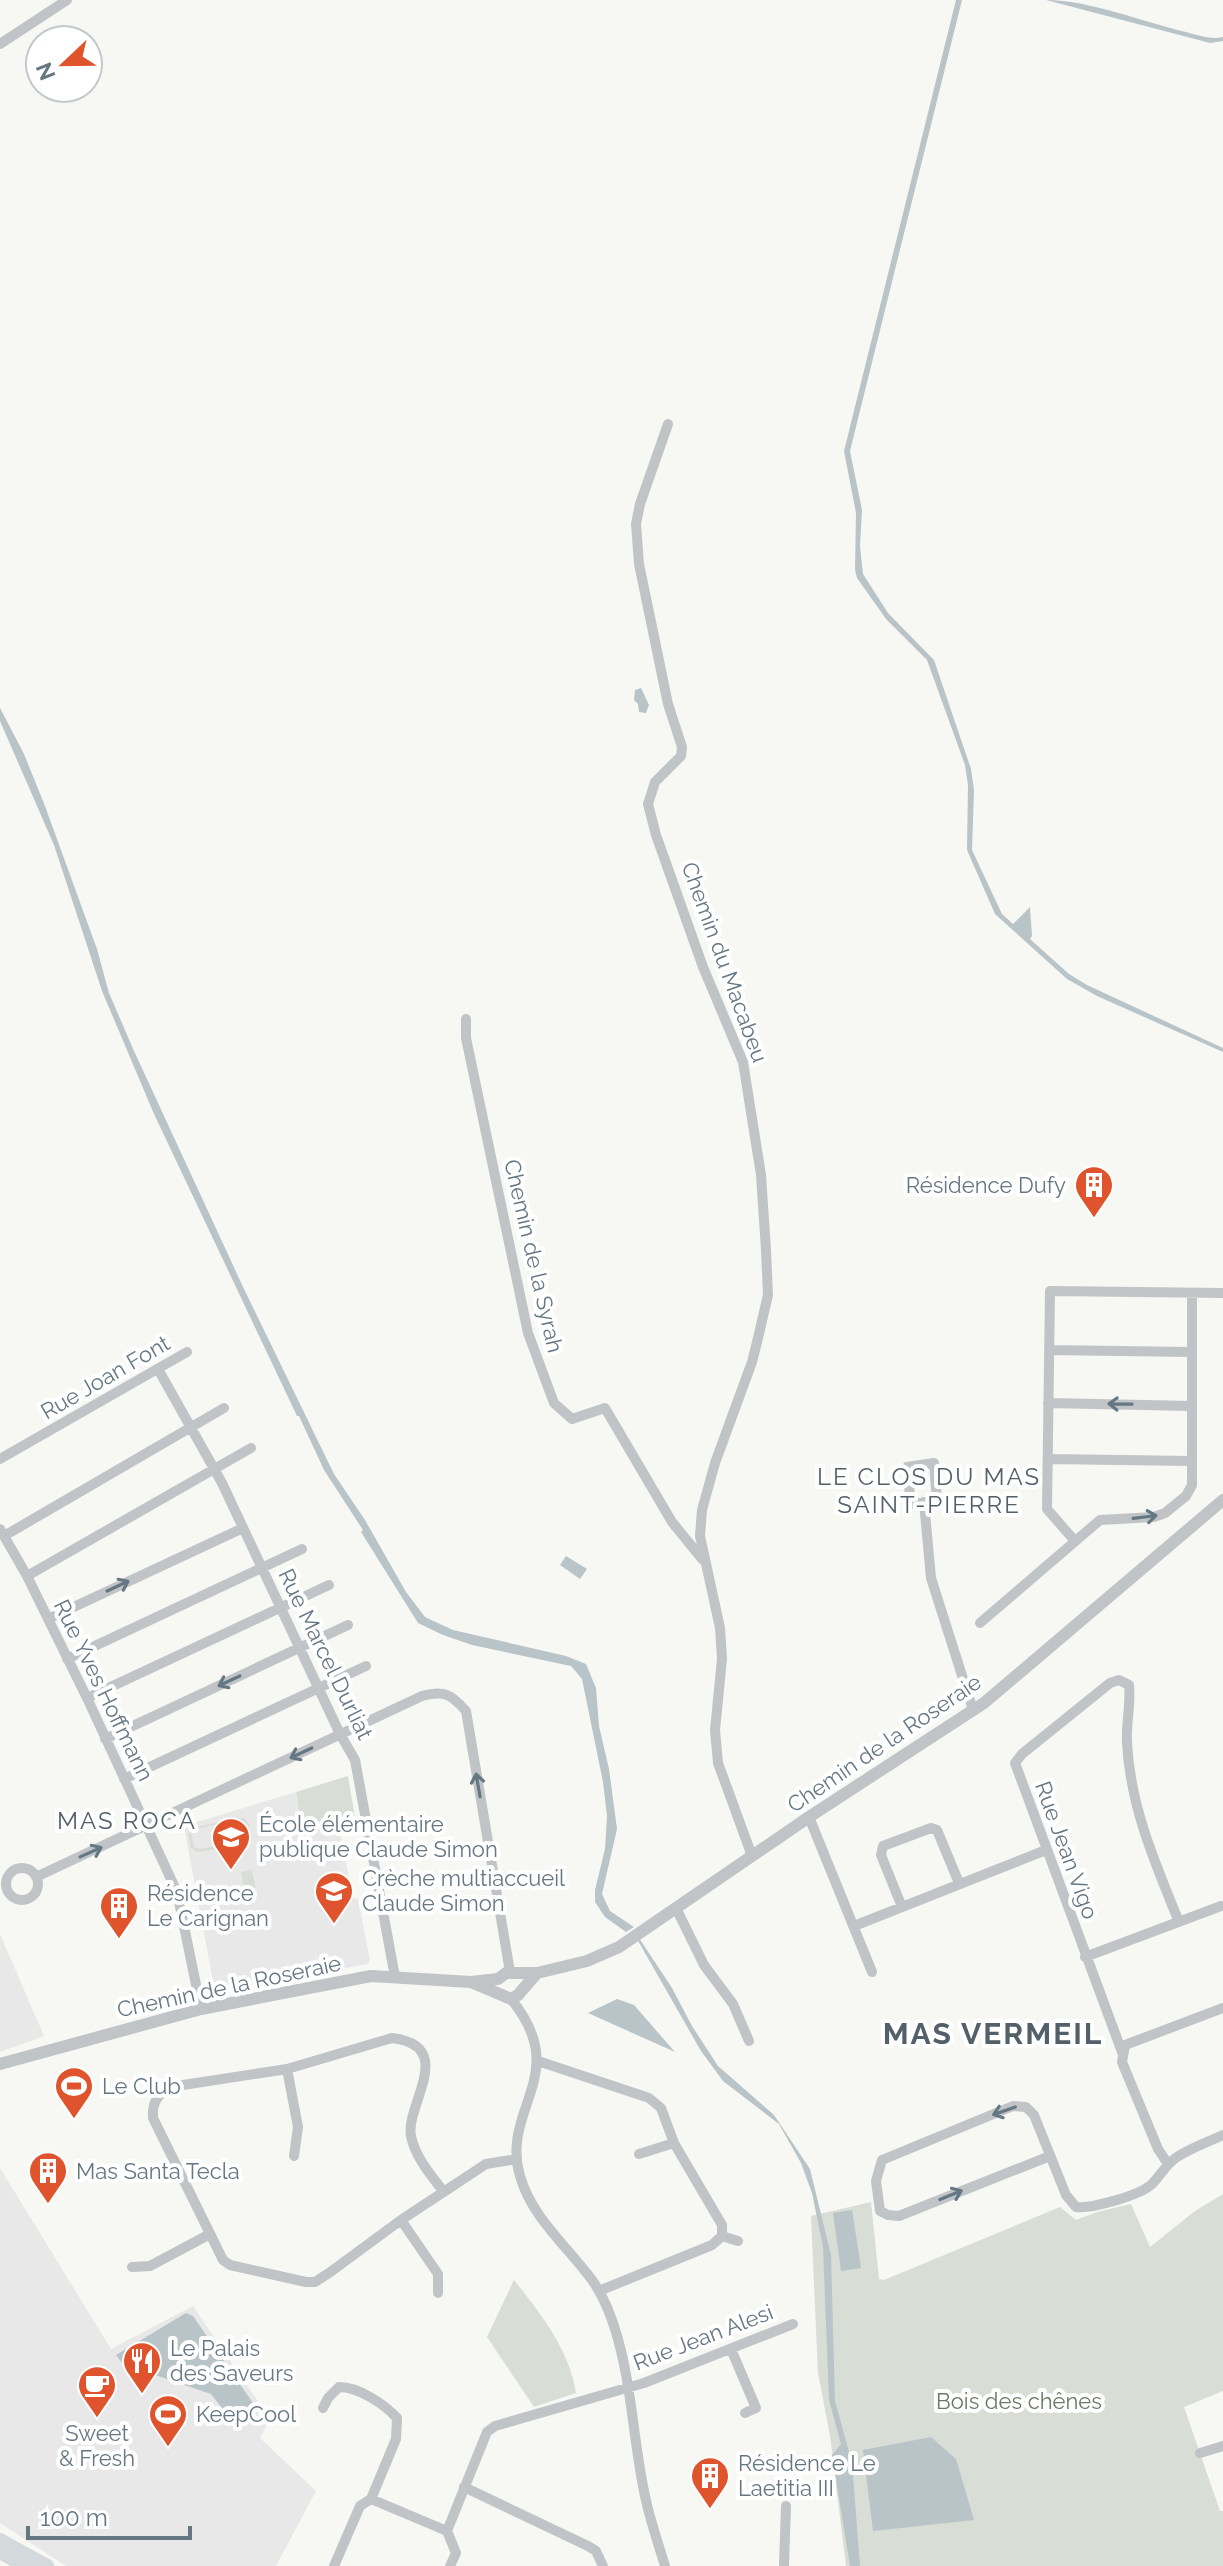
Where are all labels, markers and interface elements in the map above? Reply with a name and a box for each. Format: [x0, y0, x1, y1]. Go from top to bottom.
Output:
north arrow [24, 24, 104, 104]
text: N [30, 59, 61, 84]
street label: Chemin du Macabeu [677, 858, 773, 1066]
street label: Chemin de la Syrah [499, 1157, 569, 1355]
building icon: Résidence Dufy [1073, 1164, 1115, 1219]
place label: Résidence Dufy [906, 1172, 1066, 1198]
street label: Rue Joan Font [36, 1329, 175, 1424]
one-way arrow [1107, 1397, 1134, 1412]
district label: LE CLOS DU MAS SAINT-PIERRE [817, 1462, 1041, 1519]
one-way arrow [1131, 1509, 1158, 1524]
street label: Rue Marcel Durliat [273, 1564, 379, 1744]
one-way arrow [106, 1578, 130, 1593]
street label: Rue Yves Hoffmann [49, 1595, 159, 1785]
street label: Chemin de la Roseraie [782, 1668, 986, 1818]
one-way arrow [217, 1674, 241, 1689]
one-way arrow [289, 1746, 313, 1761]
one-way arrow [470, 1773, 485, 1798]
street label: Rue Jean Vigo [1030, 1778, 1104, 1922]
district label: MAS ROCA [57, 1806, 197, 1835]
place label: École élémentaire publique Claude Simon [259, 1811, 498, 1862]
school or university icon: École élémentaire publique Claude Simon [210, 1816, 252, 1871]
one-way arrow [79, 1844, 103, 1859]
place label: Crèche multiaccueil Claude Simon [362, 1865, 565, 1916]
school or university icon: Crèche multiaccueil Claude Simon [313, 1870, 355, 1925]
place label: Résidence Le Carignan [147, 1880, 269, 1931]
building icon: Résidence Le Carignan [98, 1885, 140, 1940]
street label: Chemin de la Roseraie [115, 1950, 343, 2022]
district label: MAS VERMEIL [883, 2016, 1103, 2051]
sports icon: Le Club [53, 2065, 95, 2120]
place label: Le Club [102, 2073, 181, 2099]
one-way arrow [992, 2105, 1017, 2120]
building icon: Mas Santa Tecla [27, 2150, 69, 2205]
place label: Mas Santa Tecla [76, 2158, 240, 2184]
one-way arrow [938, 2187, 963, 2202]
street label: Rue Jean Alesi [630, 2298, 776, 2376]
place label: Le Palais des Saveurs [170, 2335, 293, 2386]
restaurant icon: Le Palais des Saveurs [121, 2340, 163, 2395]
cafe icon: Sweet & Fresh [76, 2364, 118, 2419]
park label: Bois des chênes [936, 2388, 1102, 2414]
sports icon: KeepCool [147, 2393, 189, 2448]
place label: KeepCool [196, 2401, 296, 2427]
place label: Sweet & Fresh [59, 2420, 135, 2471]
place label: Résidence Le Laetitia III [738, 2450, 876, 2501]
building icon: Résidence Le Laetitia III [689, 2455, 731, 2510]
scale bar [28, 2490, 190, 2540]
text: 100 m [40, 2503, 108, 2532]

